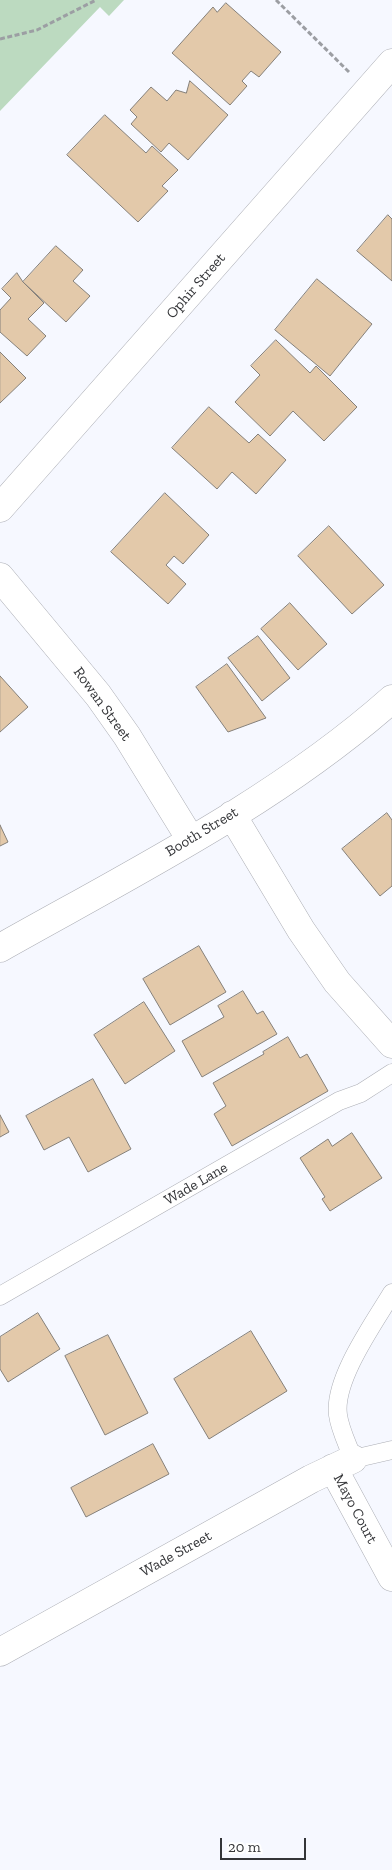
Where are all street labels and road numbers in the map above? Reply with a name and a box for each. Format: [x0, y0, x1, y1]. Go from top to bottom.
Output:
street label: Ophir Street [163, 250, 229, 322]
street label: Rowan Street [69, 664, 135, 744]
street label: Booth Street [163, 803, 241, 861]
street label: Wade Lane [161, 1159, 231, 1209]
street label: Mayo Court [329, 1471, 381, 1547]
street label: Wade Street [137, 1527, 215, 1581]

